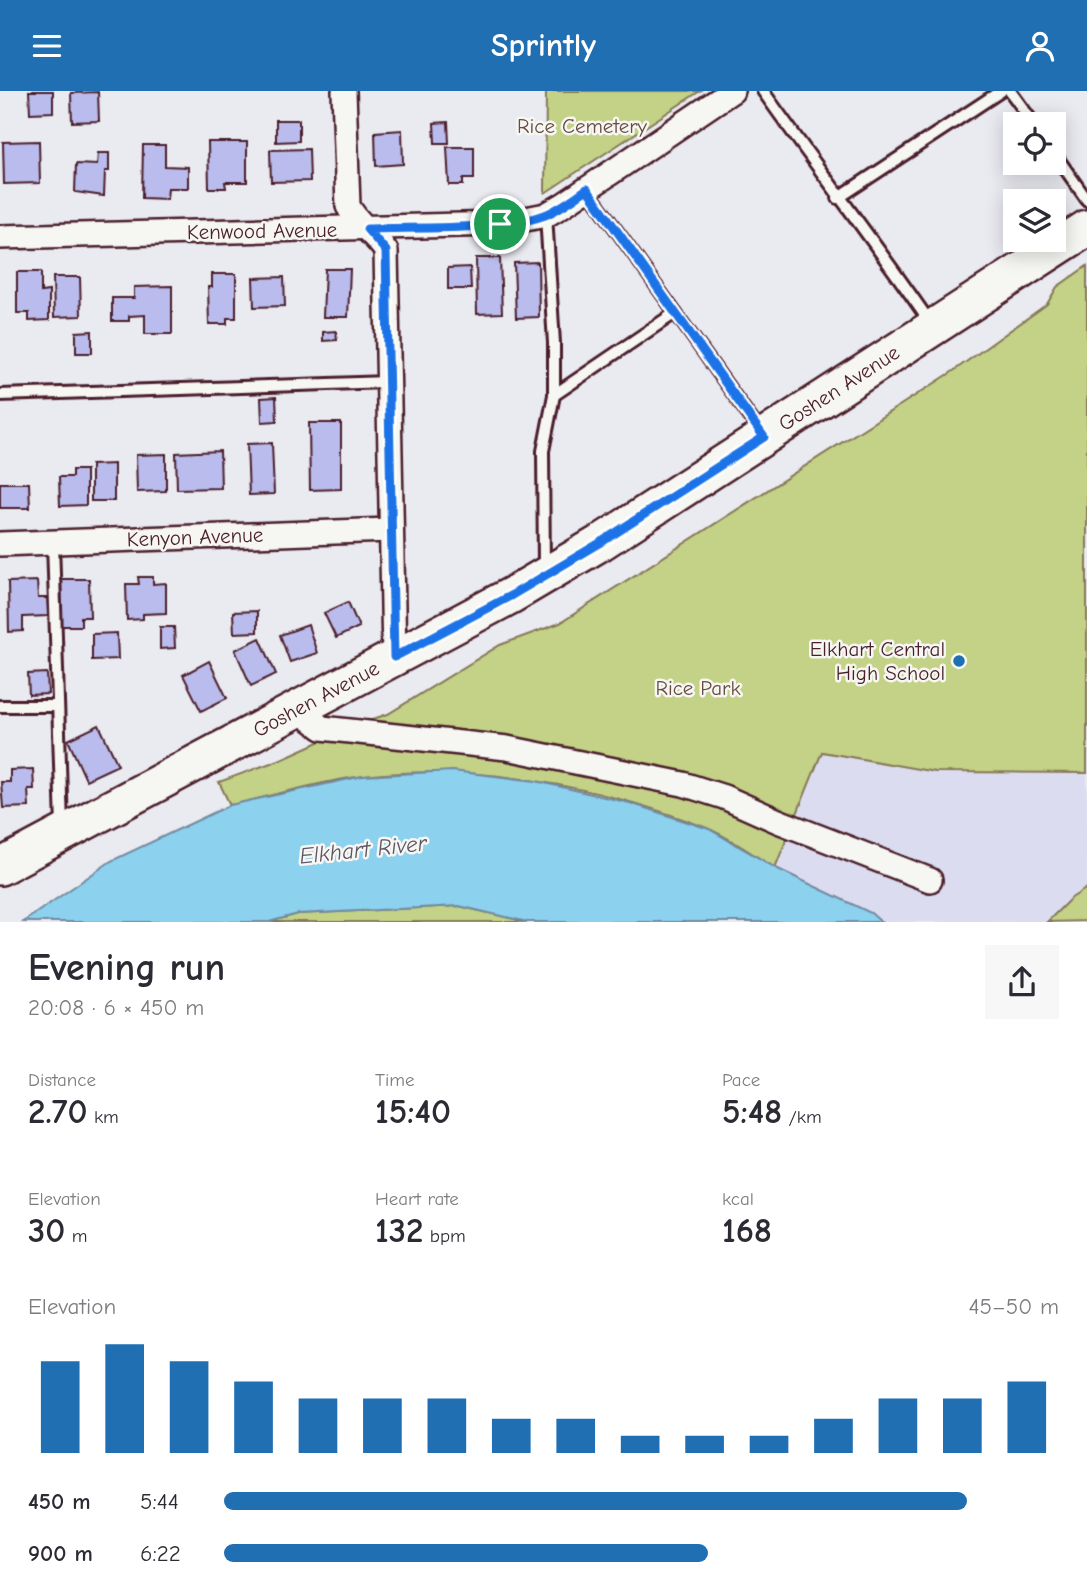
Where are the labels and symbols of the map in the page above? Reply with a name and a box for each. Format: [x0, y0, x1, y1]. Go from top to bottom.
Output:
park label: Rice Cemetery [517, 114, 648, 138]
pin [470, 194, 530, 254]
street label: Kenwood Avenue [187, 218, 337, 244]
street label: Goshen Avenue [774, 340, 904, 436]
street label: Kenyon Avenue [126, 523, 264, 551]
place label: Elkhart Central High School [810, 637, 945, 685]
marker: Elkhart Central High School [951, 653, 967, 669]
street label: Goshen Avenue [249, 656, 383, 742]
park label: Rice Park [655, 676, 741, 700]
water label: Elkhart River [298, 829, 429, 870]

